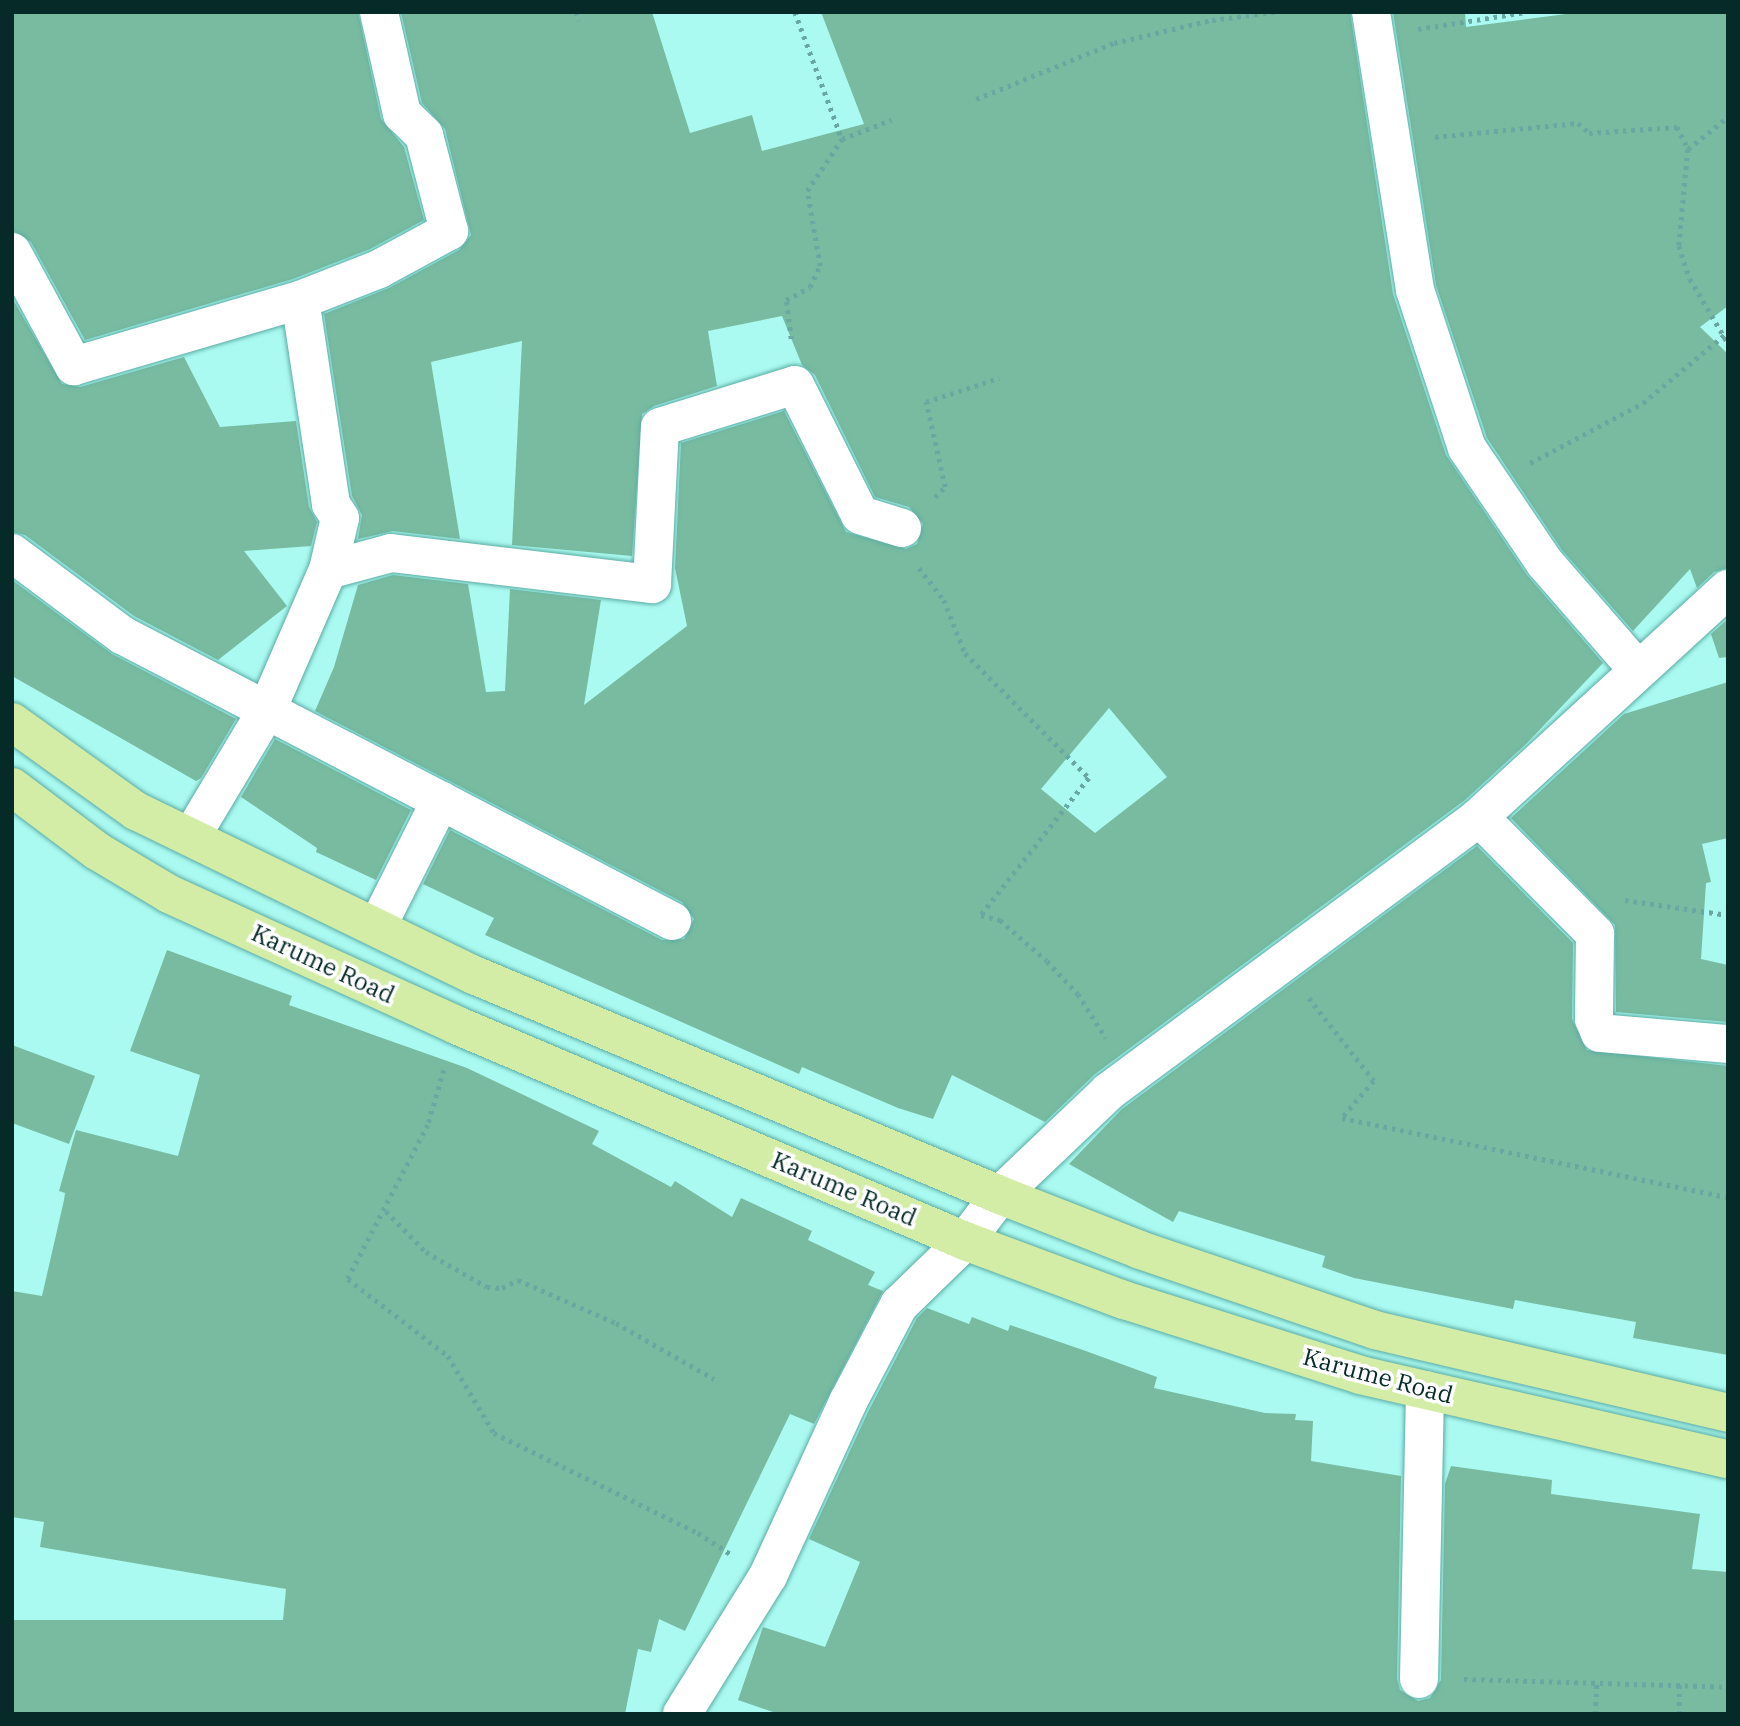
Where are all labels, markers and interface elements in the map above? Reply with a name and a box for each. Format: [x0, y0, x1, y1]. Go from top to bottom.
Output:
street label: Karume Road [247, 918, 399, 1010]
street label: Karume Road [767, 1146, 921, 1232]
street label: Karume Road [1300, 1342, 1456, 1410]

